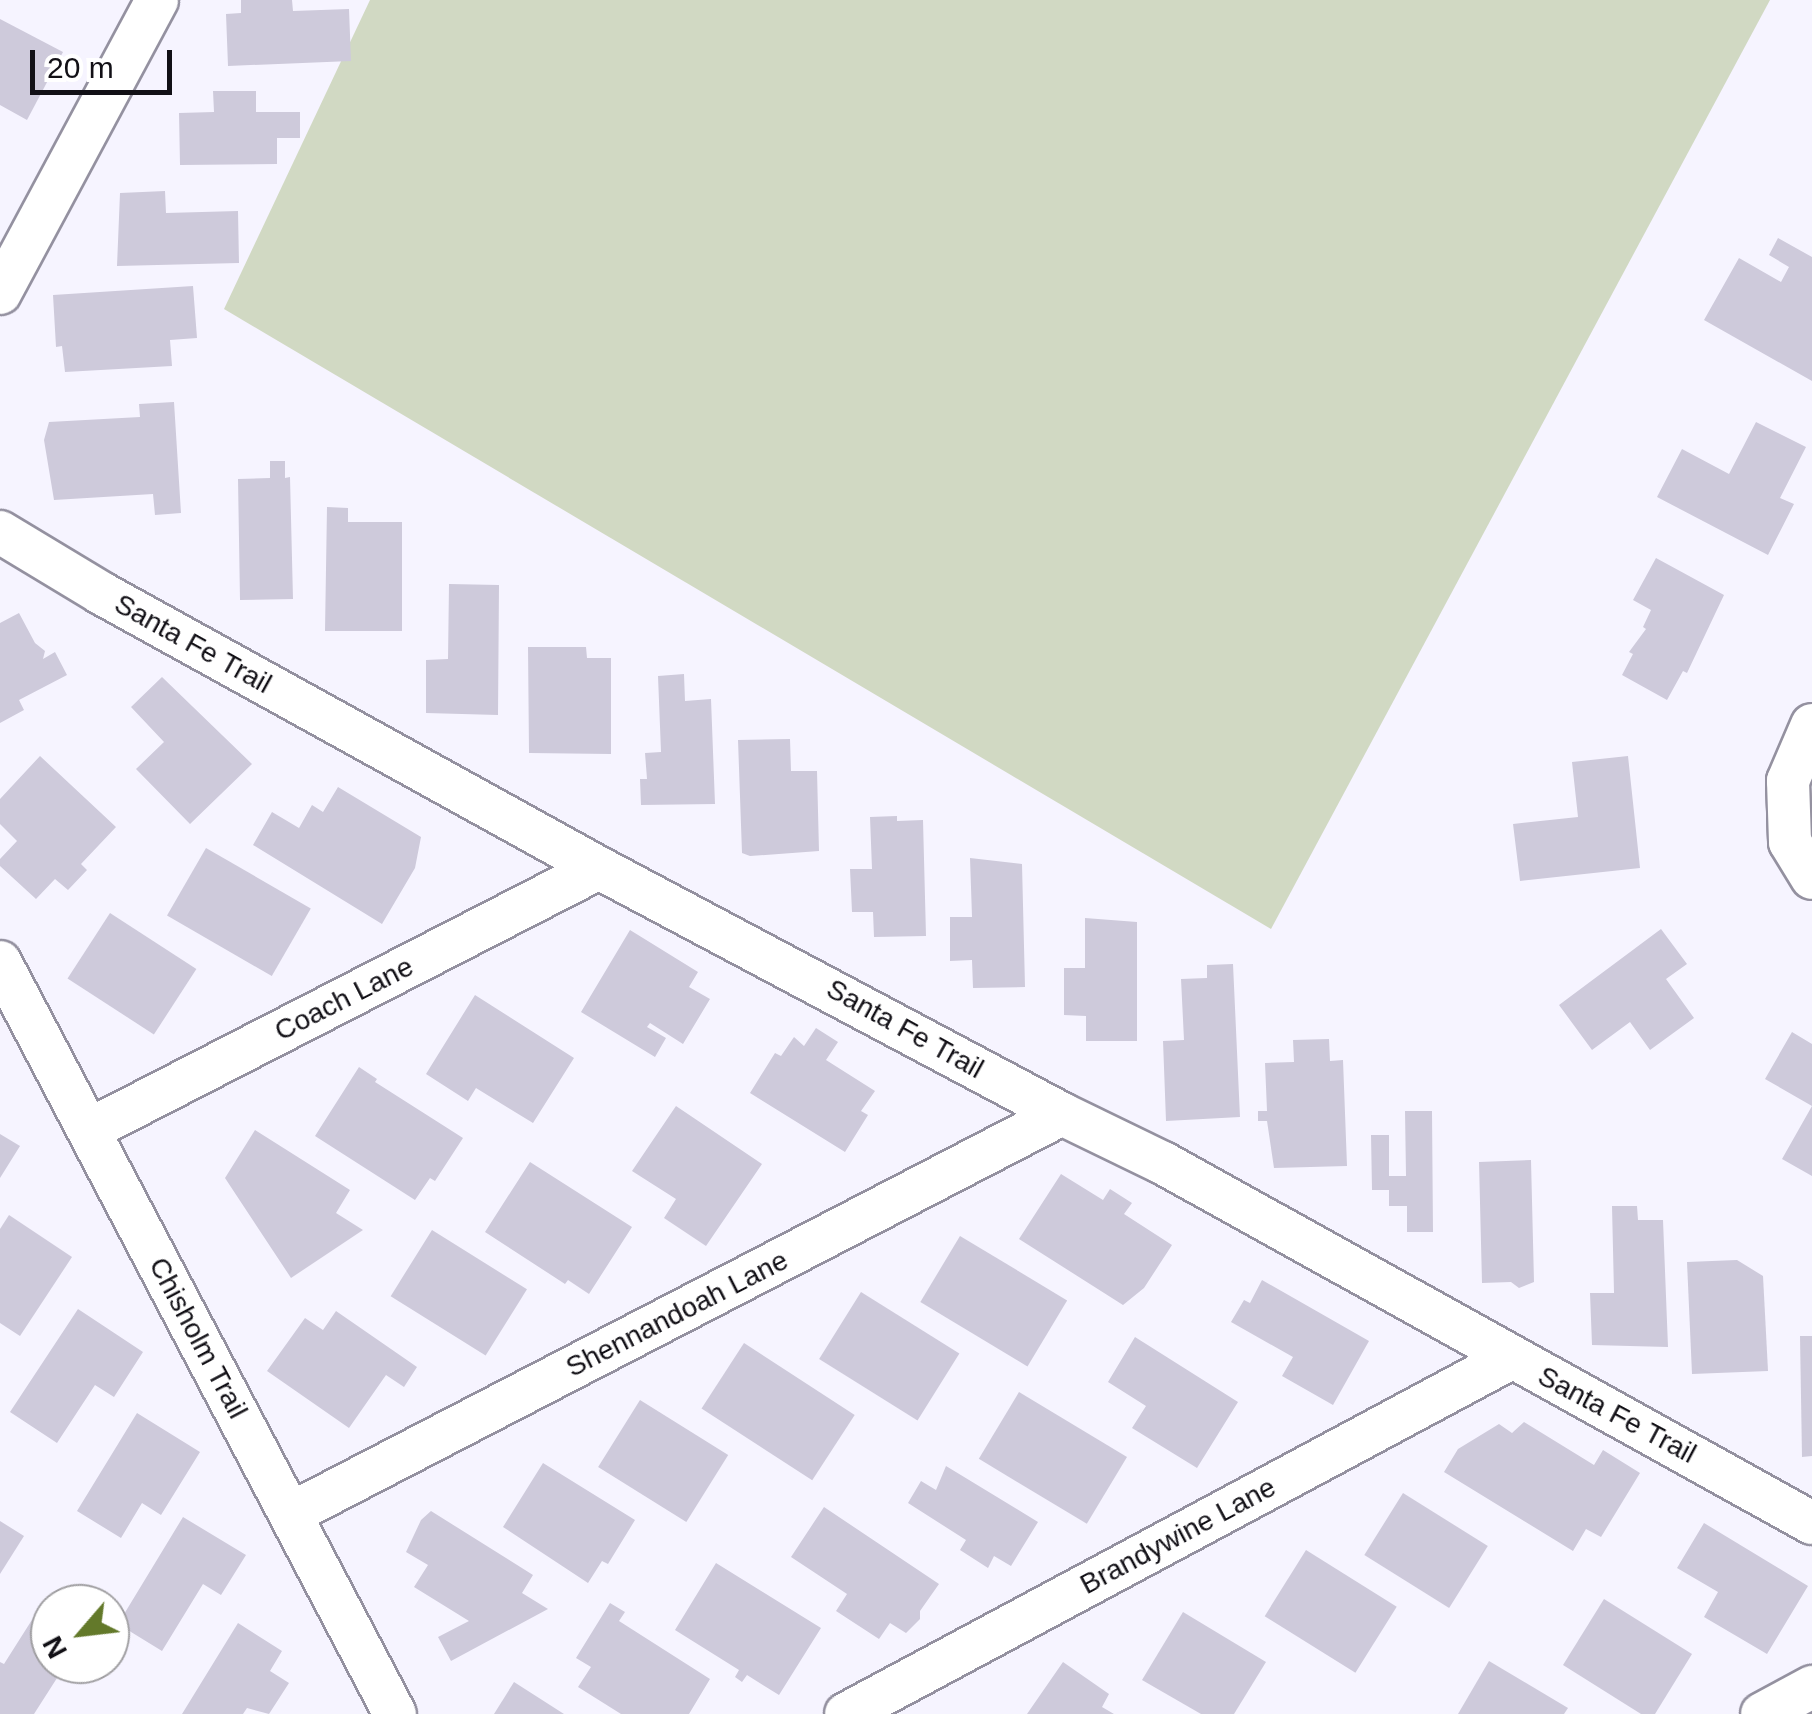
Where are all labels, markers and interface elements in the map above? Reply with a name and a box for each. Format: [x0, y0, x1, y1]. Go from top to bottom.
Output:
scale bar [35, 30, 178, 92]
text: 20 m [47, 51, 114, 84]
street label: Santa Fe Trail [108, 587, 278, 701]
street label: Coach Lane [269, 950, 419, 1048]
street label: Santa Fe Trail [820, 972, 990, 1086]
street label: Shennandoah Lane [560, 1244, 794, 1384]
street label: Chisholm Trail [141, 1252, 255, 1424]
street label: Santa Fe Trail [1532, 1359, 1702, 1471]
street label: Brandywine Lane [1075, 1470, 1281, 1602]
north arrow [30, 1584, 130, 1684]
text: N [36, 1631, 73, 1664]

